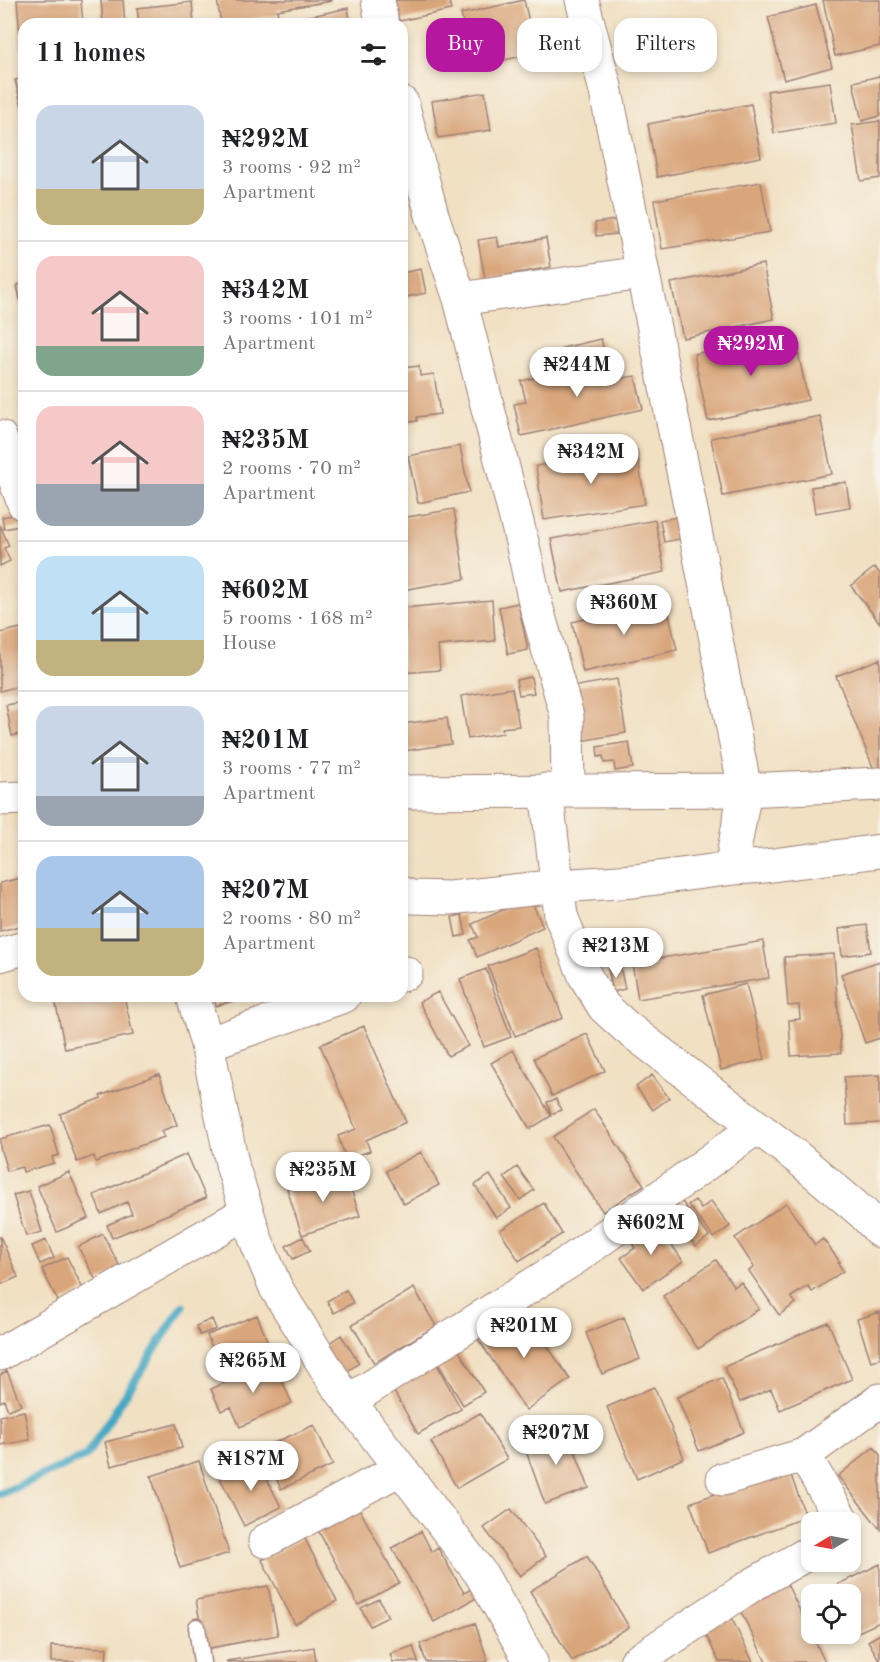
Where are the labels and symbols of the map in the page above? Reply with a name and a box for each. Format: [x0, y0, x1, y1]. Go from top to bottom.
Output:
pin: ₦292M [709, 326, 793, 377]
pin: ₦244M [535, 347, 619, 398]
pin: ₦342M [549, 434, 633, 485]
pin: ₦360M [582, 585, 666, 636]
pin: ₦213M [574, 928, 658, 979]
pin: ₦235M [281, 1152, 365, 1203]
pin: ₦602M [609, 1205, 693, 1256]
pin: ₦201M [482, 1308, 566, 1359]
pin: ₦265M [211, 1343, 295, 1394]
pin: ₦207M [514, 1415, 598, 1466]
pin: ₦187M [209, 1441, 293, 1492]
north arrow [801, 1512, 861, 1572]

